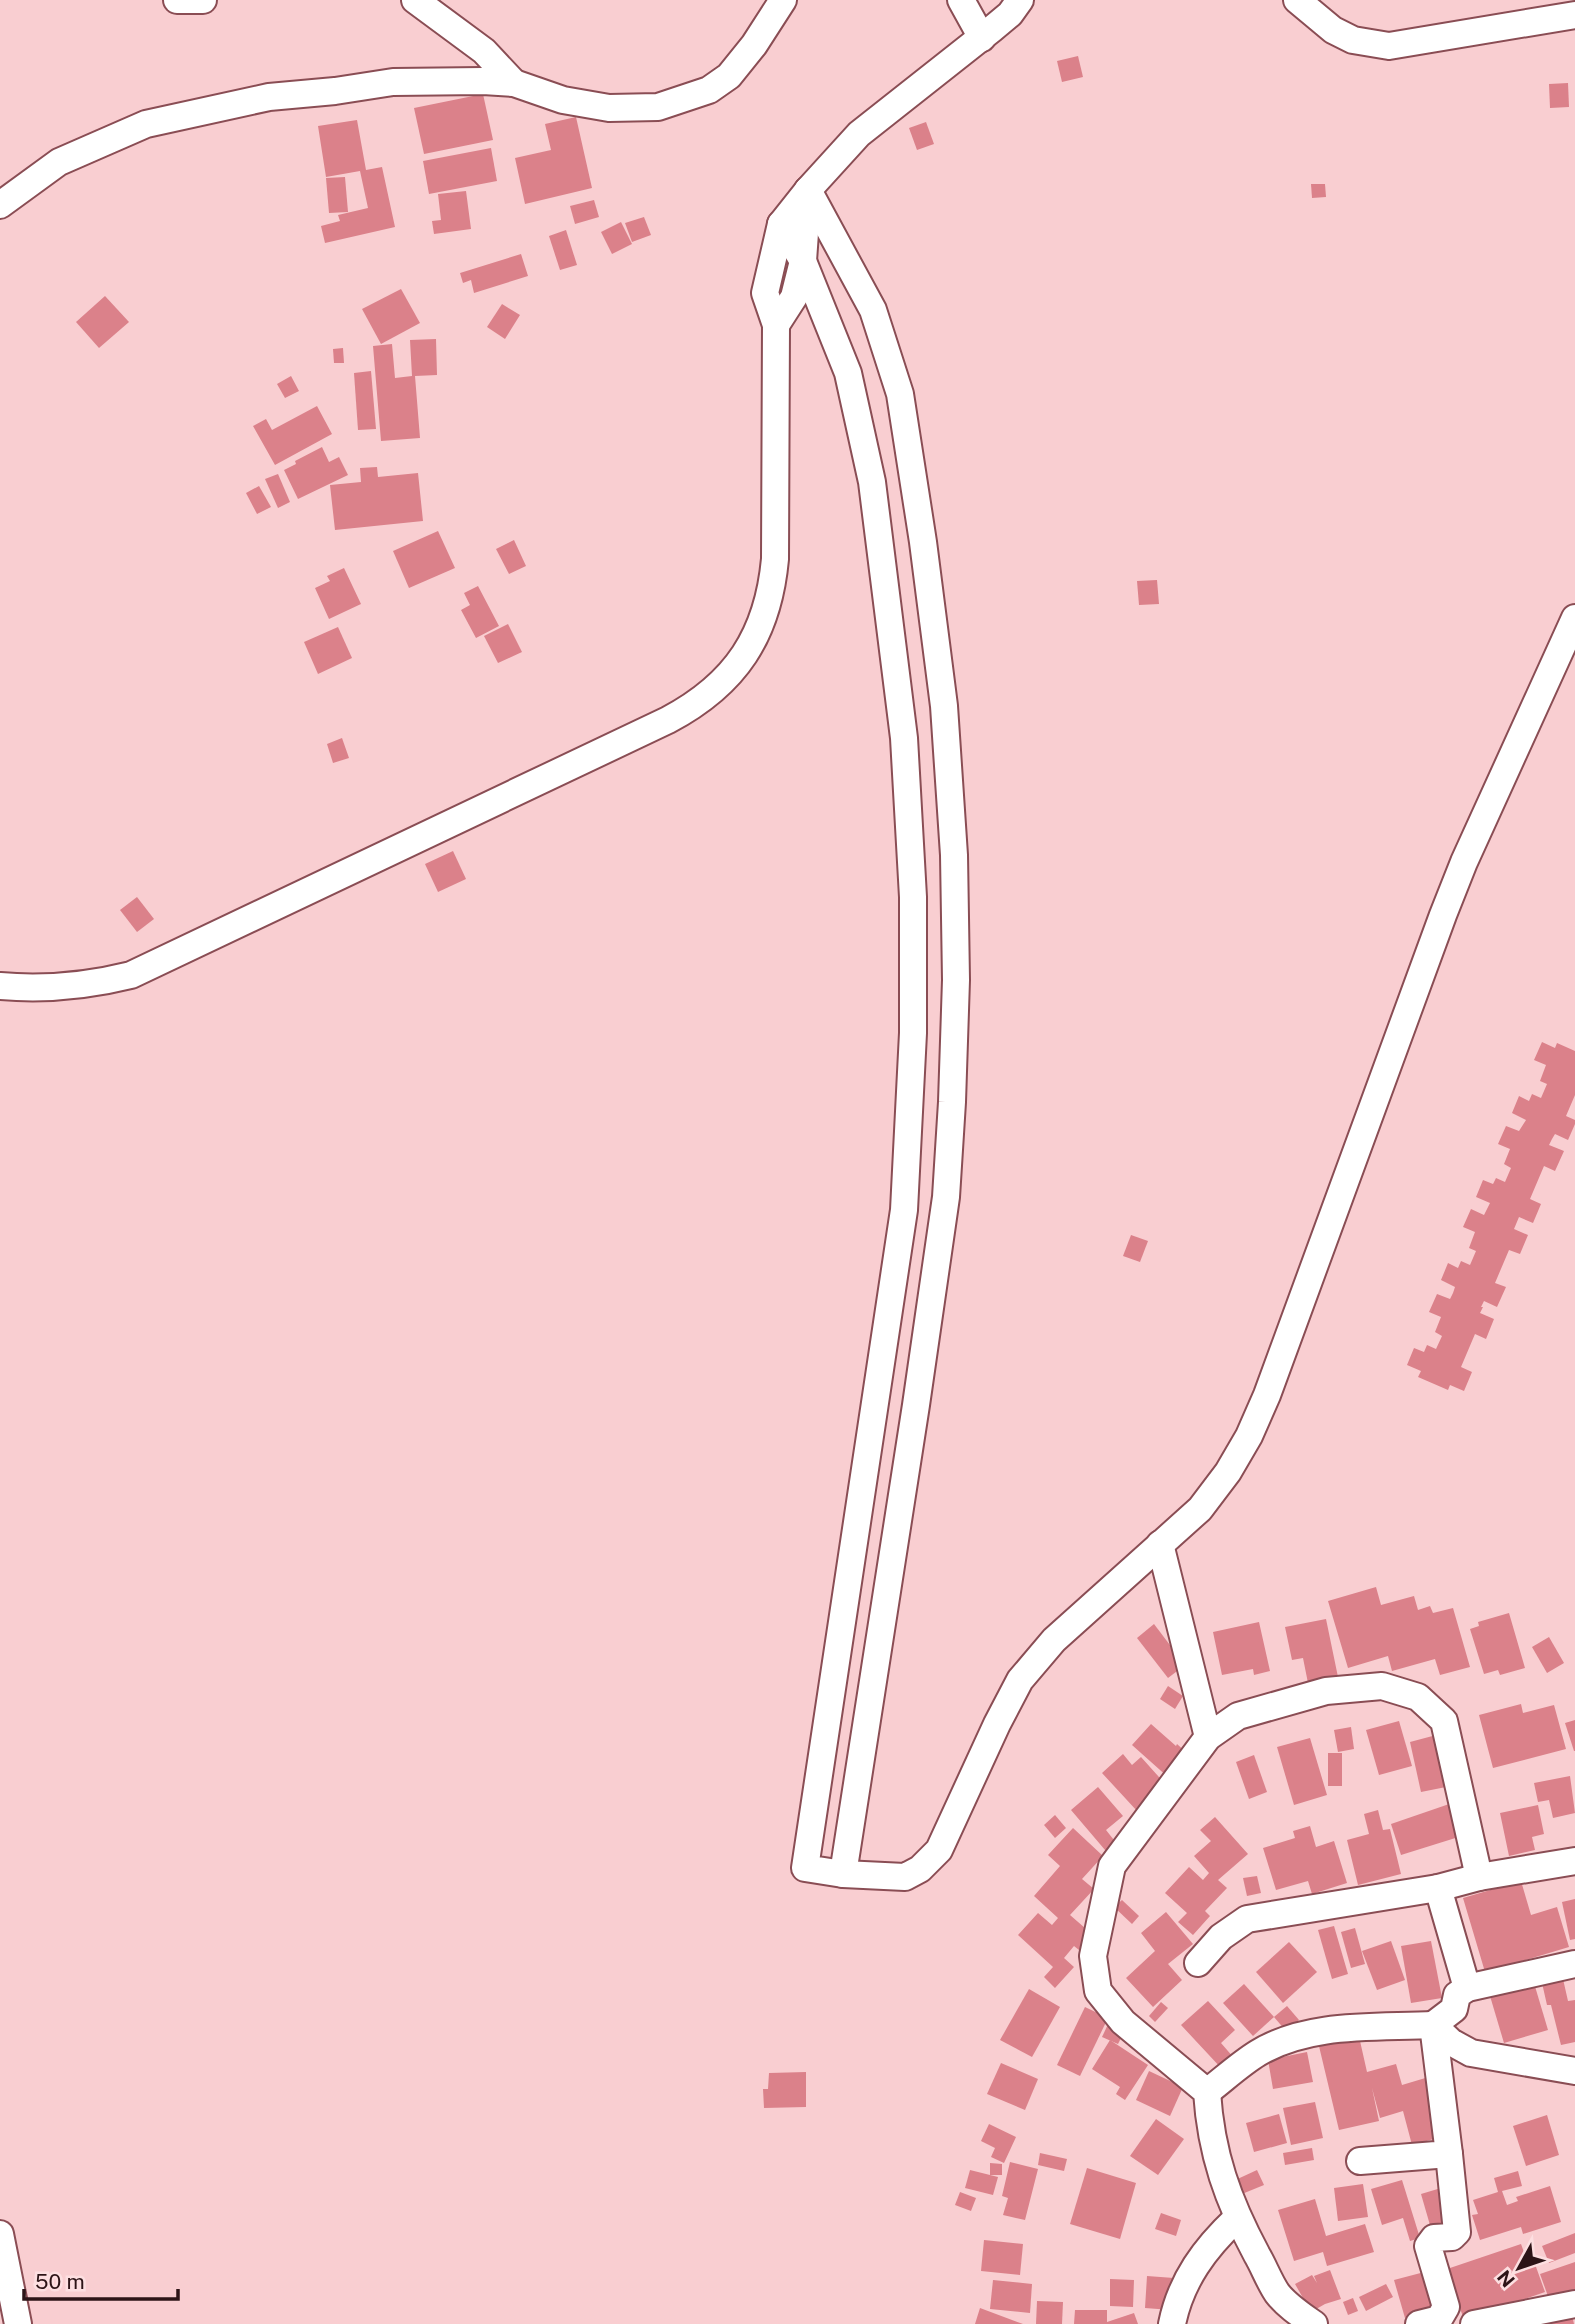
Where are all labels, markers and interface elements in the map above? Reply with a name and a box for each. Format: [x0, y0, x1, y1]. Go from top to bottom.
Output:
north arrow [1484, 2233, 1554, 2303]
scale bar [24, 2258, 178, 2302]
text: N [1493, 2266, 1519, 2292]
text: 50 m [35, 2269, 85, 2294]

